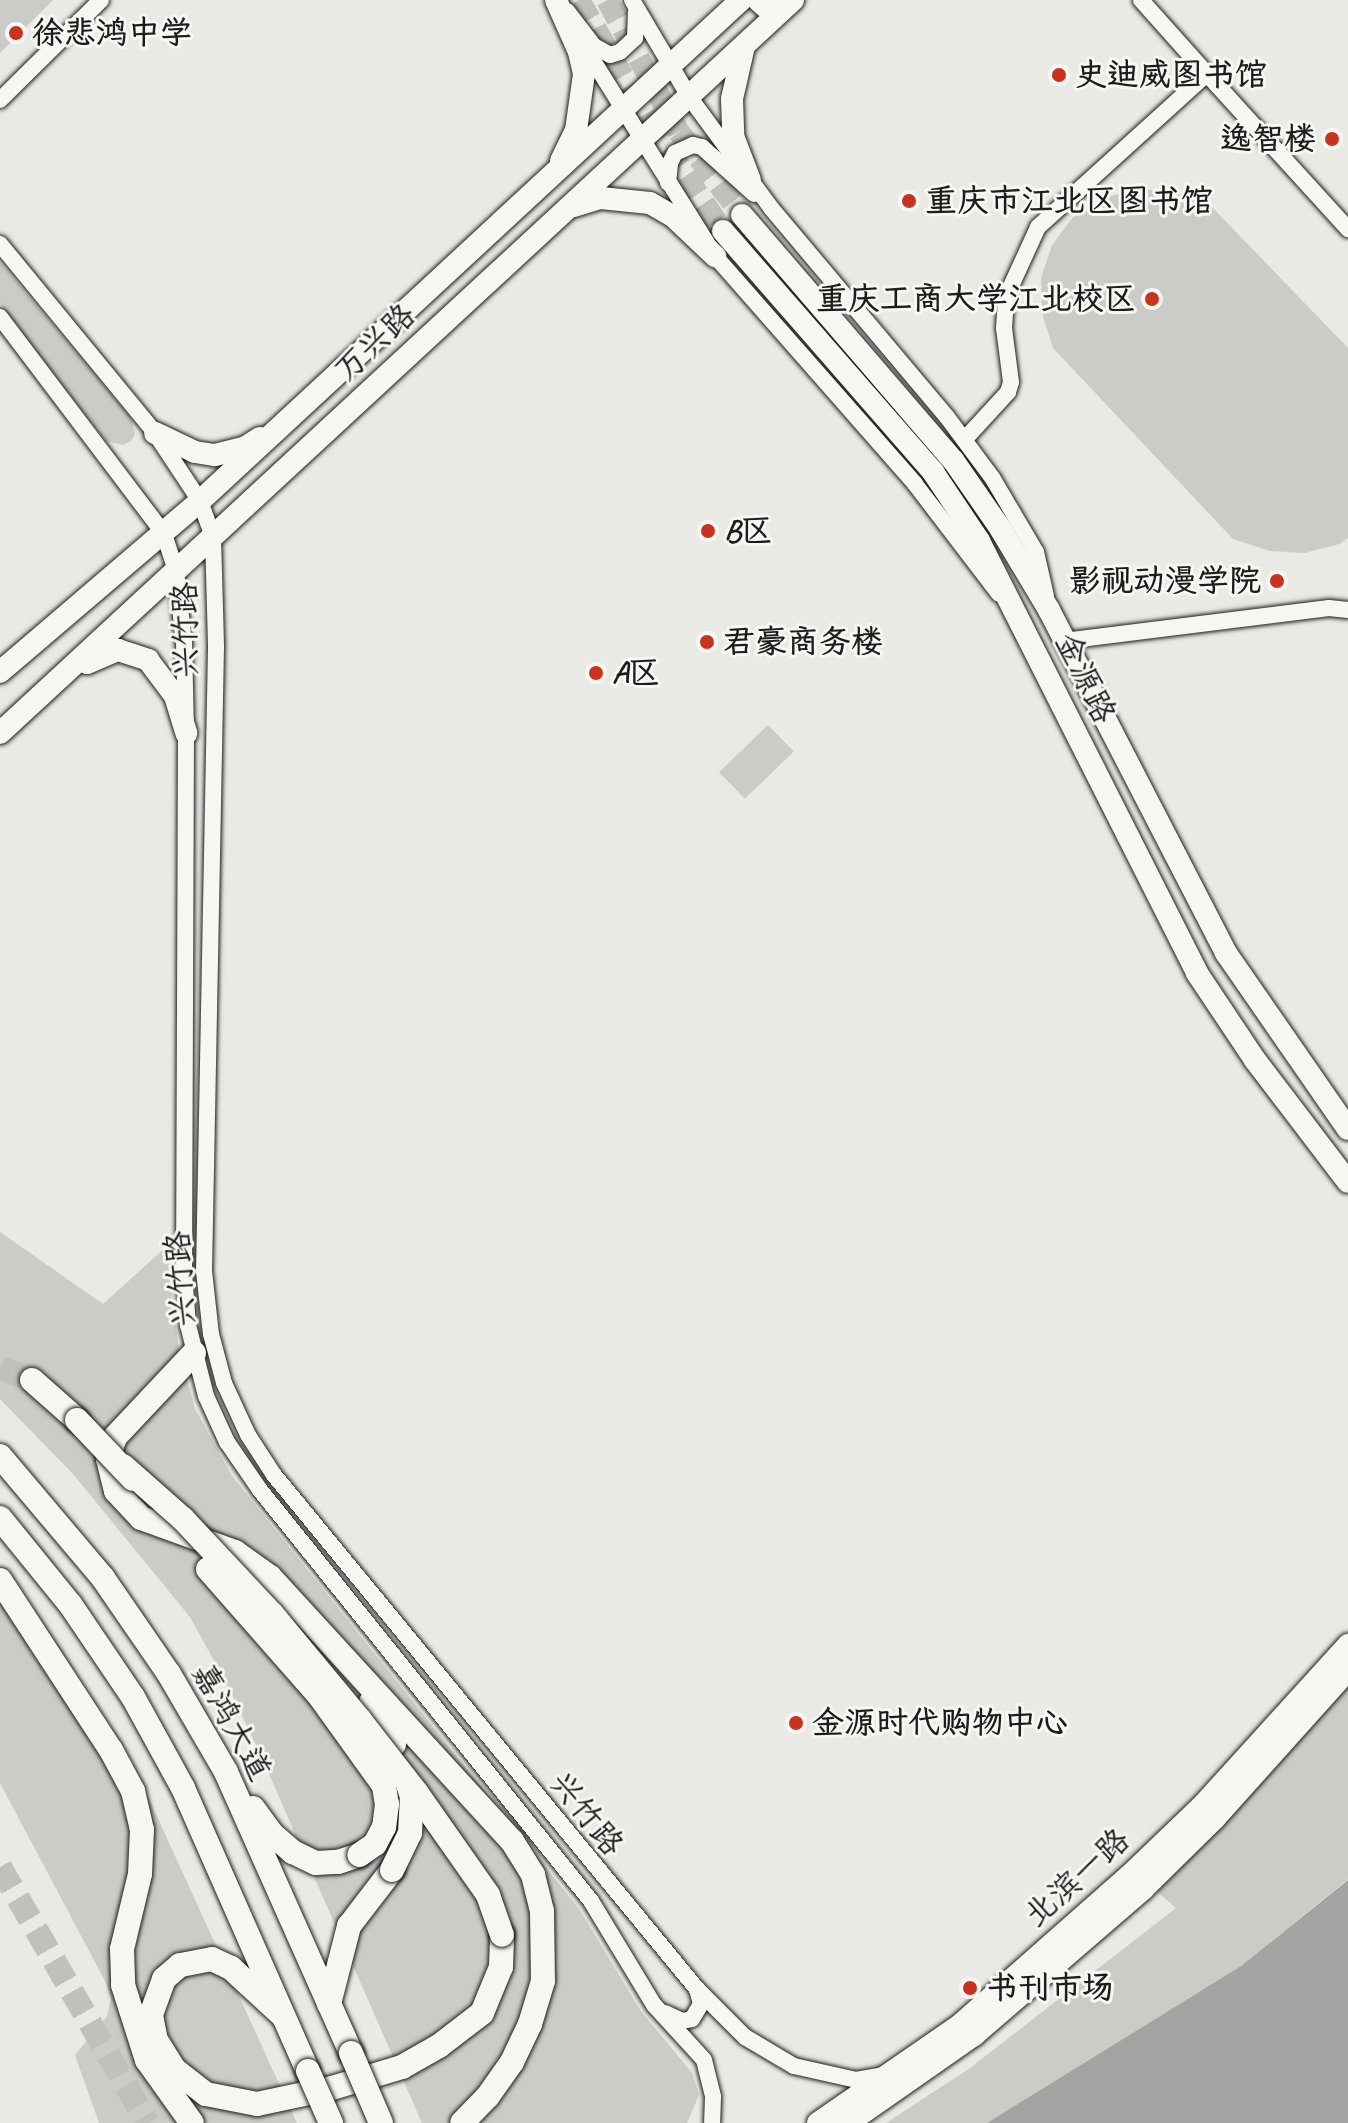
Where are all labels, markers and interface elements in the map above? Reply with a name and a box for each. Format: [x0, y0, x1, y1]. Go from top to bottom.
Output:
place label: 徐悲鸿中学 [32, 14, 192, 52]
marker: 徐悲鸿中学 [7, 24, 25, 42]
place label: 史迪威图书馆 [1075, 56, 1267, 94]
marker: 史迪威图书馆 [1050, 66, 1068, 84]
place label: 逸智楼 [1220, 120, 1316, 158]
marker: 逸智楼 [1323, 130, 1341, 148]
place label: 重庆市江北区图书馆 [925, 182, 1213, 220]
marker: 重庆市江北区图书馆 [900, 192, 918, 210]
place label: 重庆工商大学江北校区 [816, 280, 1136, 318]
marker: 重庆工商大学江北校区 [1143, 290, 1161, 308]
street label: 万兴路 [327, 296, 423, 390]
place label: B区 [724, 512, 773, 550]
marker: B区 [699, 522, 717, 540]
place label: 影视动漫学院 [1069, 562, 1261, 600]
marker: 影视动漫学院 [1268, 572, 1286, 590]
street label: 兴竹路 [166, 582, 206, 678]
place label: 君豪商务楼 [723, 623, 883, 661]
street label: 金源路 [1047, 626, 1123, 730]
marker: 君豪商务楼 [698, 633, 716, 651]
place label: A区 [612, 654, 660, 692]
marker: A区 [587, 664, 605, 682]
street label: 兴竹路 [158, 1230, 204, 1328]
street label: 嘉鸿大道 [183, 1657, 279, 1787]
place label: 金源时代购物中心 [812, 1704, 1068, 1742]
marker: 金源时代购物中心 [787, 1714, 805, 1732]
street label: 兴竹路 [541, 1765, 631, 1863]
street label: 北滨一路 [1017, 1821, 1137, 1935]
place label: 书刊市场 [986, 1969, 1114, 2007]
marker: 书刊市场 [961, 1979, 979, 1997]

